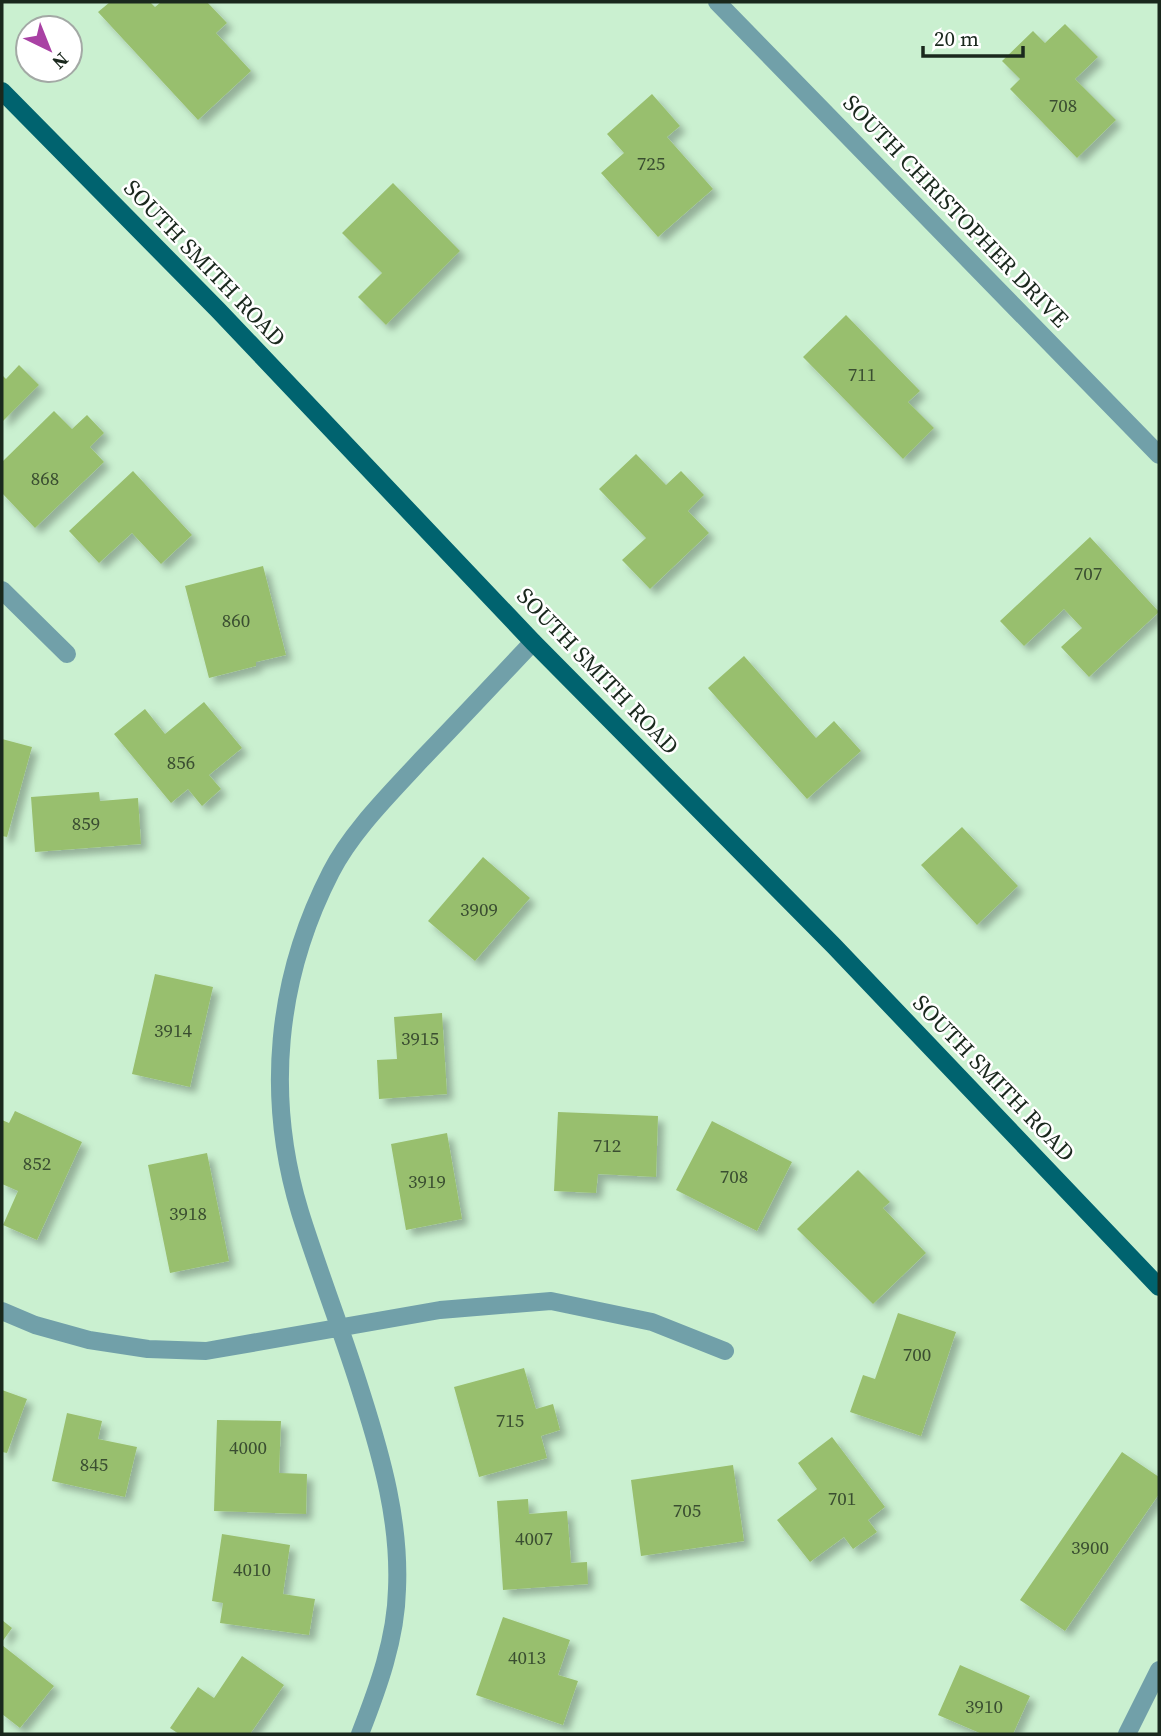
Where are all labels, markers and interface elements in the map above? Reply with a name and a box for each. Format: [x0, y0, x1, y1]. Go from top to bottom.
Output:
north arrow [14, 14, 84, 84]
scale bar [923, 14, 1023, 58]
text: 20 m [934, 24, 979, 53]
text: N [47, 47, 75, 76]
street label: SOUTH CHRISTOPHER DRIVE [836, 87, 1076, 335]
house number: 708 [1049, 92, 1077, 118]
house number: 725 [637, 150, 665, 176]
street label: SOUTH SMITH ROAD [117, 172, 293, 354]
house number: 711 [848, 361, 876, 387]
house number: 868 [31, 465, 59, 491]
house number: 707 [1074, 560, 1102, 586]
street label: SOUTH SMITH ROAD [510, 580, 686, 762]
house number: 860 [222, 607, 250, 633]
house number: 856 [167, 749, 195, 775]
house number: 859 [72, 810, 100, 836]
house number: 3909 [460, 896, 498, 922]
street label: SOUTH SMITH ROAD [906, 987, 1082, 1169]
house number: 3914 [154, 1017, 192, 1043]
house number: 3915 [401, 1025, 439, 1051]
house number: 712 [593, 1132, 621, 1158]
house number: 852 [23, 1150, 51, 1176]
house number: 708 [720, 1163, 748, 1189]
house number: 3919 [408, 1168, 446, 1194]
house number: 3918 [169, 1200, 207, 1226]
house number: 700 [903, 1341, 931, 1367]
house number: 715 [496, 1407, 524, 1433]
house number: 4000 [229, 1434, 267, 1460]
house number: 845 [80, 1451, 108, 1477]
house number: 701 [828, 1485, 856, 1511]
house number: 705 [673, 1497, 701, 1523]
house number: 4007 [515, 1525, 553, 1551]
house number: 3900 [1071, 1534, 1109, 1560]
house number: 4010 [233, 1556, 271, 1582]
house number: 4013 [508, 1644, 546, 1670]
house number: 3910 [965, 1693, 1003, 1719]

